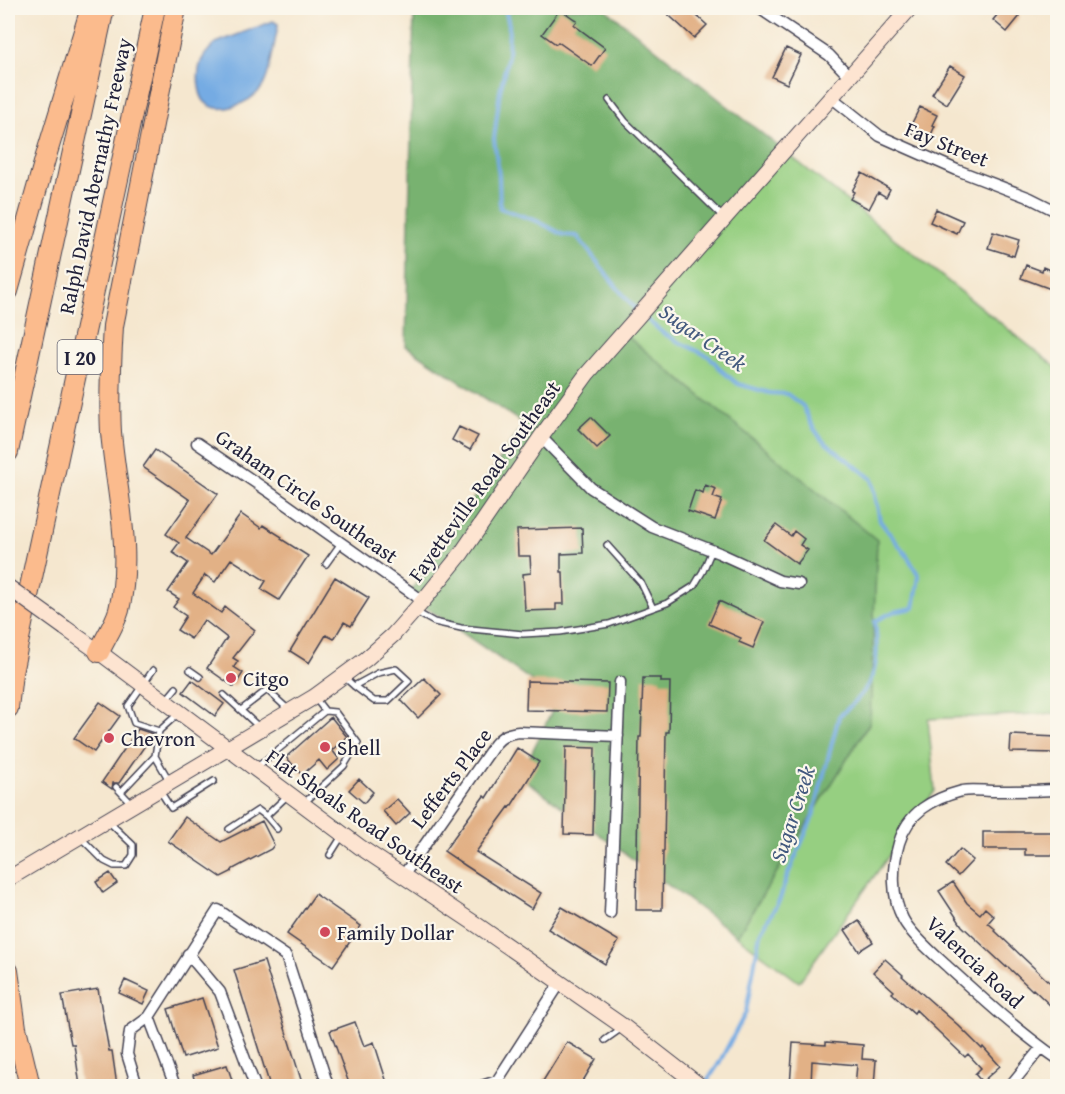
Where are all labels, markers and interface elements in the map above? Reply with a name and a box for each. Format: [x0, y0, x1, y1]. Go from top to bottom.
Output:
street label: Ralph David Abernathy Freeway [51, 35, 140, 317]
street label: Fay Street [901, 113, 994, 175]
water label: Sugar Creek [653, 295, 754, 379]
road number: I 20 [58, 340, 103, 374]
street label: Fayetteville Road Southeast [400, 373, 568, 588]
street label: Graham Circle Southeast [210, 421, 405, 571]
place label: Citgo [243, 663, 289, 694]
marker: Citgo [224, 671, 238, 685]
street label: Lefferts Place [403, 721, 499, 835]
place label: Chevron [121, 723, 196, 754]
marker: Chevron [102, 731, 116, 745]
place label: Shell [337, 732, 381, 763]
marker: Shell [318, 740, 332, 754]
street label: Flat Shoals Road Southeast [260, 741, 471, 902]
water label: Sugar Creek [761, 761, 823, 867]
street label: Valencia Road [919, 908, 1031, 1016]
place label: Family Dollar [337, 917, 455, 948]
marker: Family Dollar [318, 925, 332, 939]

